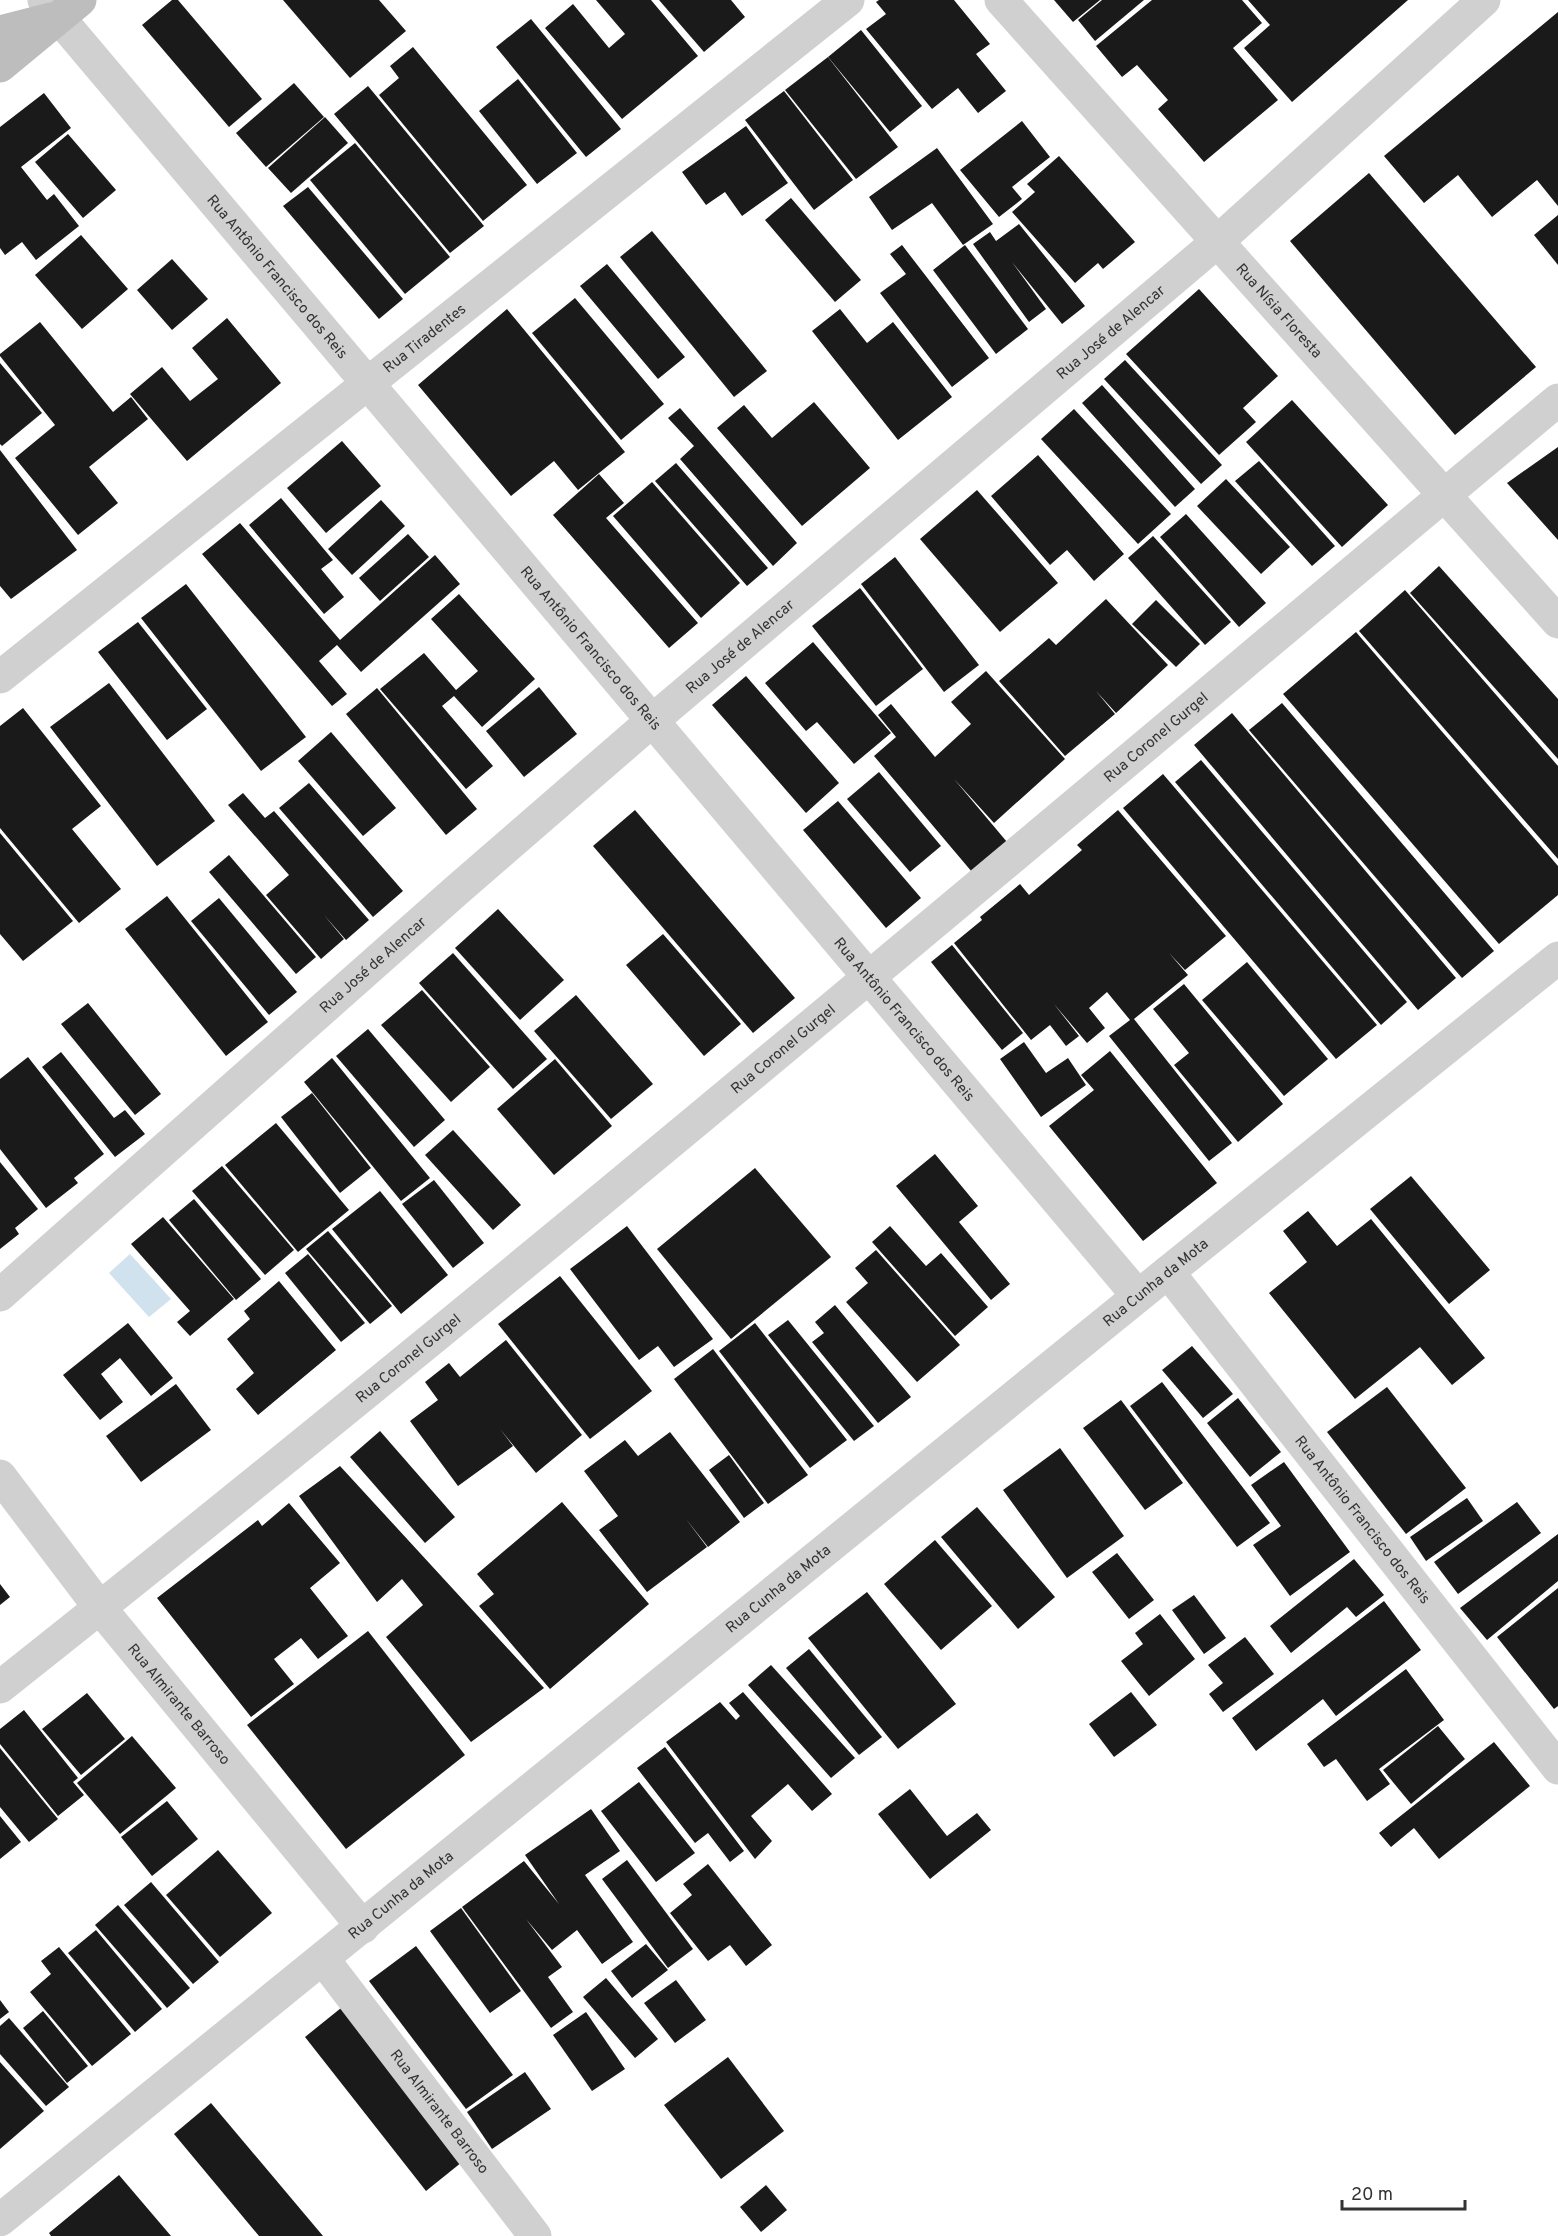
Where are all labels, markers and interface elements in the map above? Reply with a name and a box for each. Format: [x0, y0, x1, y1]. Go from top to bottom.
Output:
street label: Rua Antônio Francisco dos Reis [202, 192, 351, 364]
street label: Rua Nísia Floresta [1231, 260, 1325, 363]
street label: Rua José de Alencar [1053, 282, 1170, 385]
street label: Rua Tiradentes [380, 301, 471, 378]
street label: Rua Antônio Francisco dos Reis [515, 563, 664, 735]
street label: Rua José de Alencar [683, 596, 799, 699]
street label: Rua Coronel Gurgel [1101, 689, 1213, 788]
street label: Rua José de Alencar [316, 913, 431, 1018]
street label: Rua Antônio Francisco dos Reis [829, 934, 978, 1106]
street label: Rua Coronel Gurgel [728, 1001, 840, 1099]
street label: Rua Cunha da Mota [1100, 1235, 1213, 1332]
street label: Rua Coronel Gurgel [352, 1311, 466, 1408]
street label: Rua Antônio Francisco dos Reis [1289, 1433, 1434, 1609]
street label: Rua Cunha da Mota [722, 1541, 835, 1638]
street label: Rua Almirante Barroso [122, 1640, 234, 1769]
street label: Rua Cunha da Mota [345, 1848, 458, 1944]
street label: Rua Almirante Barroso [385, 2046, 492, 2178]
scale bar [1342, 2173, 1465, 2211]
text: 20 m [1351, 2184, 1393, 2207]

